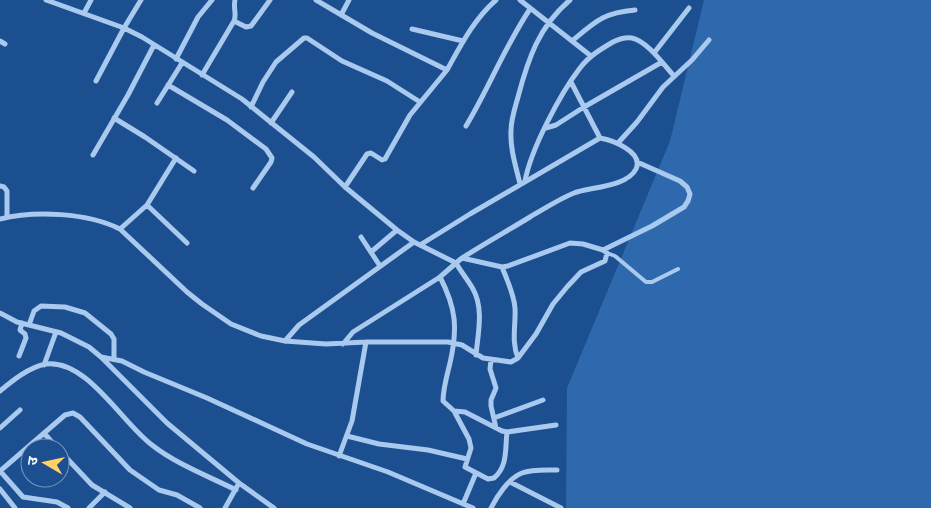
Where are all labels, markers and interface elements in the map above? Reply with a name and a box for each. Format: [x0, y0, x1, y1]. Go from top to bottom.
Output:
north arrow [20, 438, 70, 488]
text: उ [23, 455, 42, 466]

